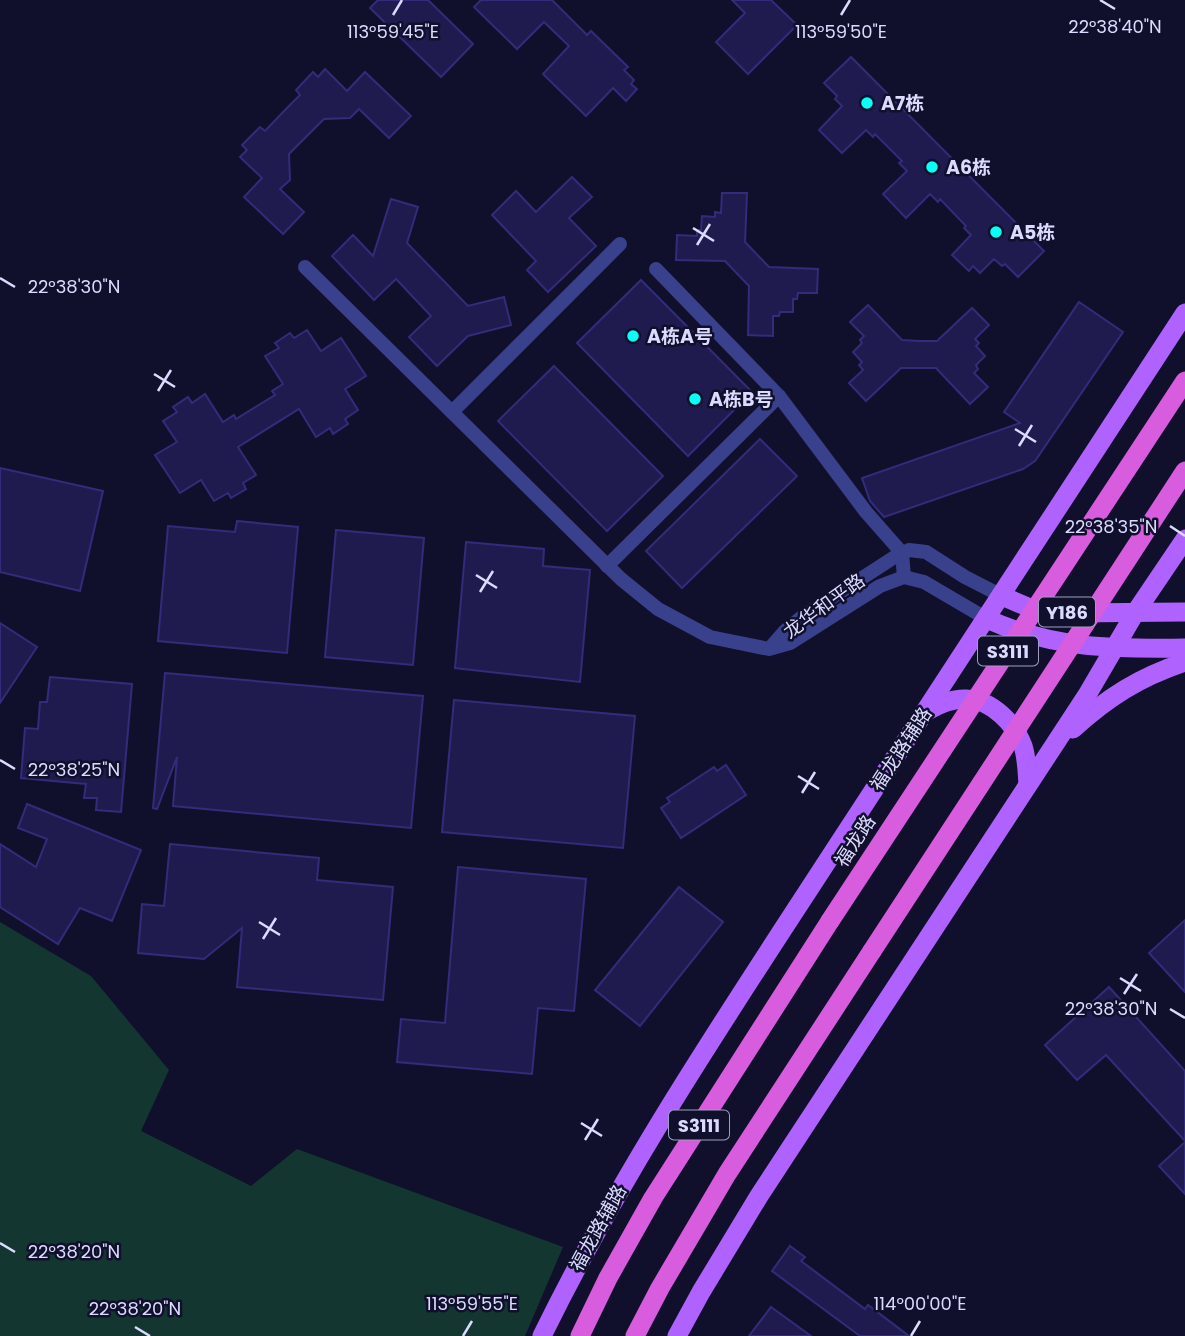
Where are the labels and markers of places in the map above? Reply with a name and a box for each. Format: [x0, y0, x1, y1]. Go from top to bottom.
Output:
place label: A7栋 [881, 90, 924, 117]
marker: A7栋 [859, 95, 875, 111]
place label: A6栋 [946, 154, 991, 181]
marker: A6栋 [924, 159, 940, 175]
place label: A5栋 [1010, 219, 1055, 246]
marker: A5栋 [988, 224, 1004, 240]
place label: A栋A号 [647, 323, 713, 350]
marker: A栋A号 [625, 328, 641, 344]
place label: A栋B号 [709, 386, 774, 413]
marker: A栋B号 [687, 391, 703, 407]

